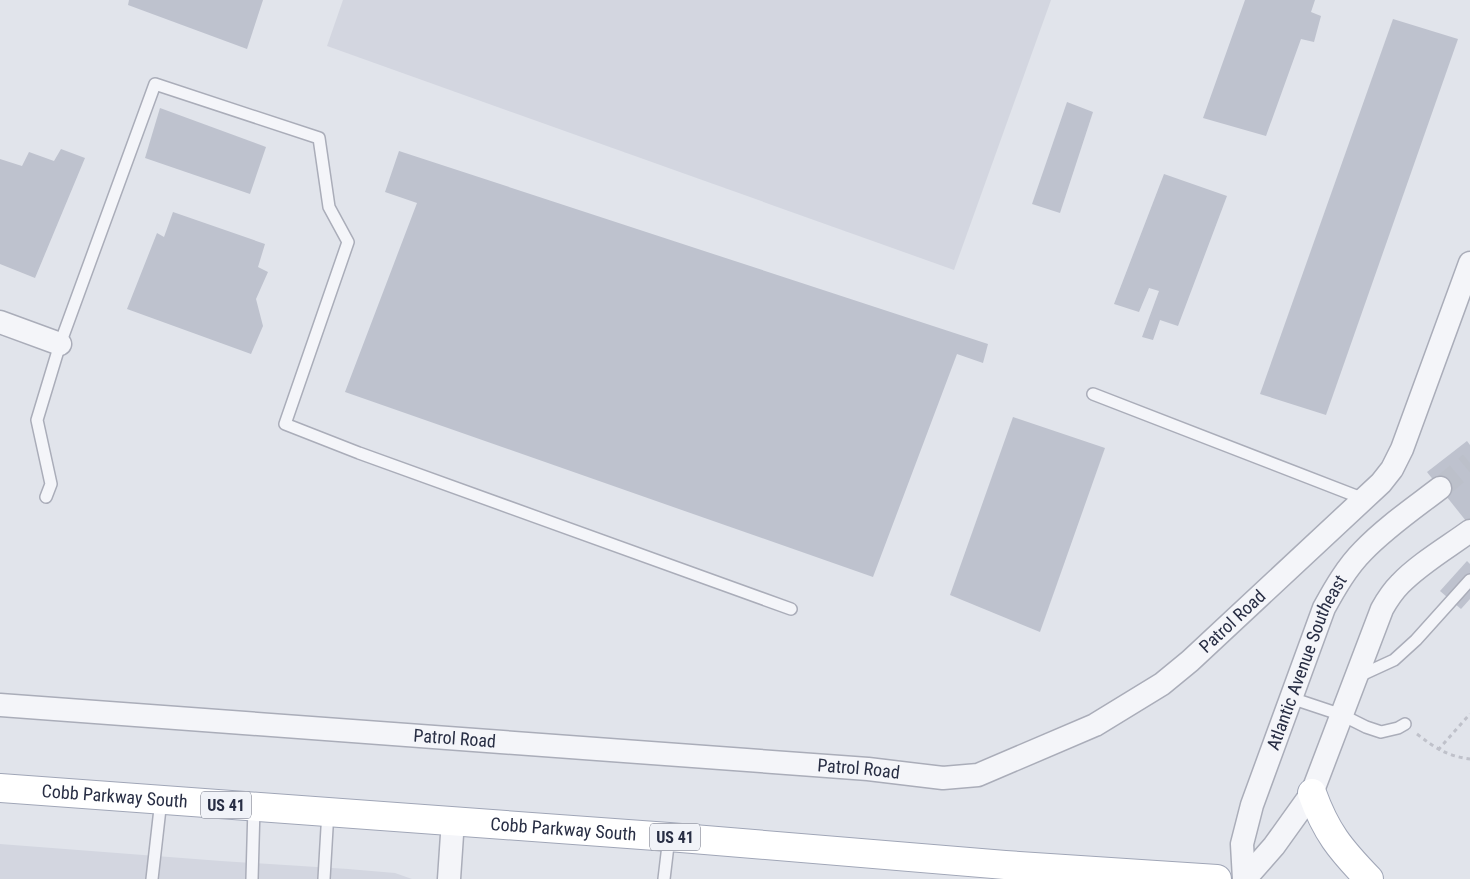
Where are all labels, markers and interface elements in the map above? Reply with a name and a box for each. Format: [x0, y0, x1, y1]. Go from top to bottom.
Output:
street label: Atlantic Avenue Southeast [1262, 571, 1351, 753]
street label: Patrol Road [1195, 585, 1269, 657]
street label: Patrol Road [413, 725, 497, 752]
street label: Patrol Road [817, 754, 901, 783]
street label: Cobb Parkway South [41, 780, 188, 812]
road number: US 41 [201, 792, 251, 818]
street label: Cobb Parkway South [490, 813, 637, 845]
road number: US 41 [650, 824, 700, 850]

